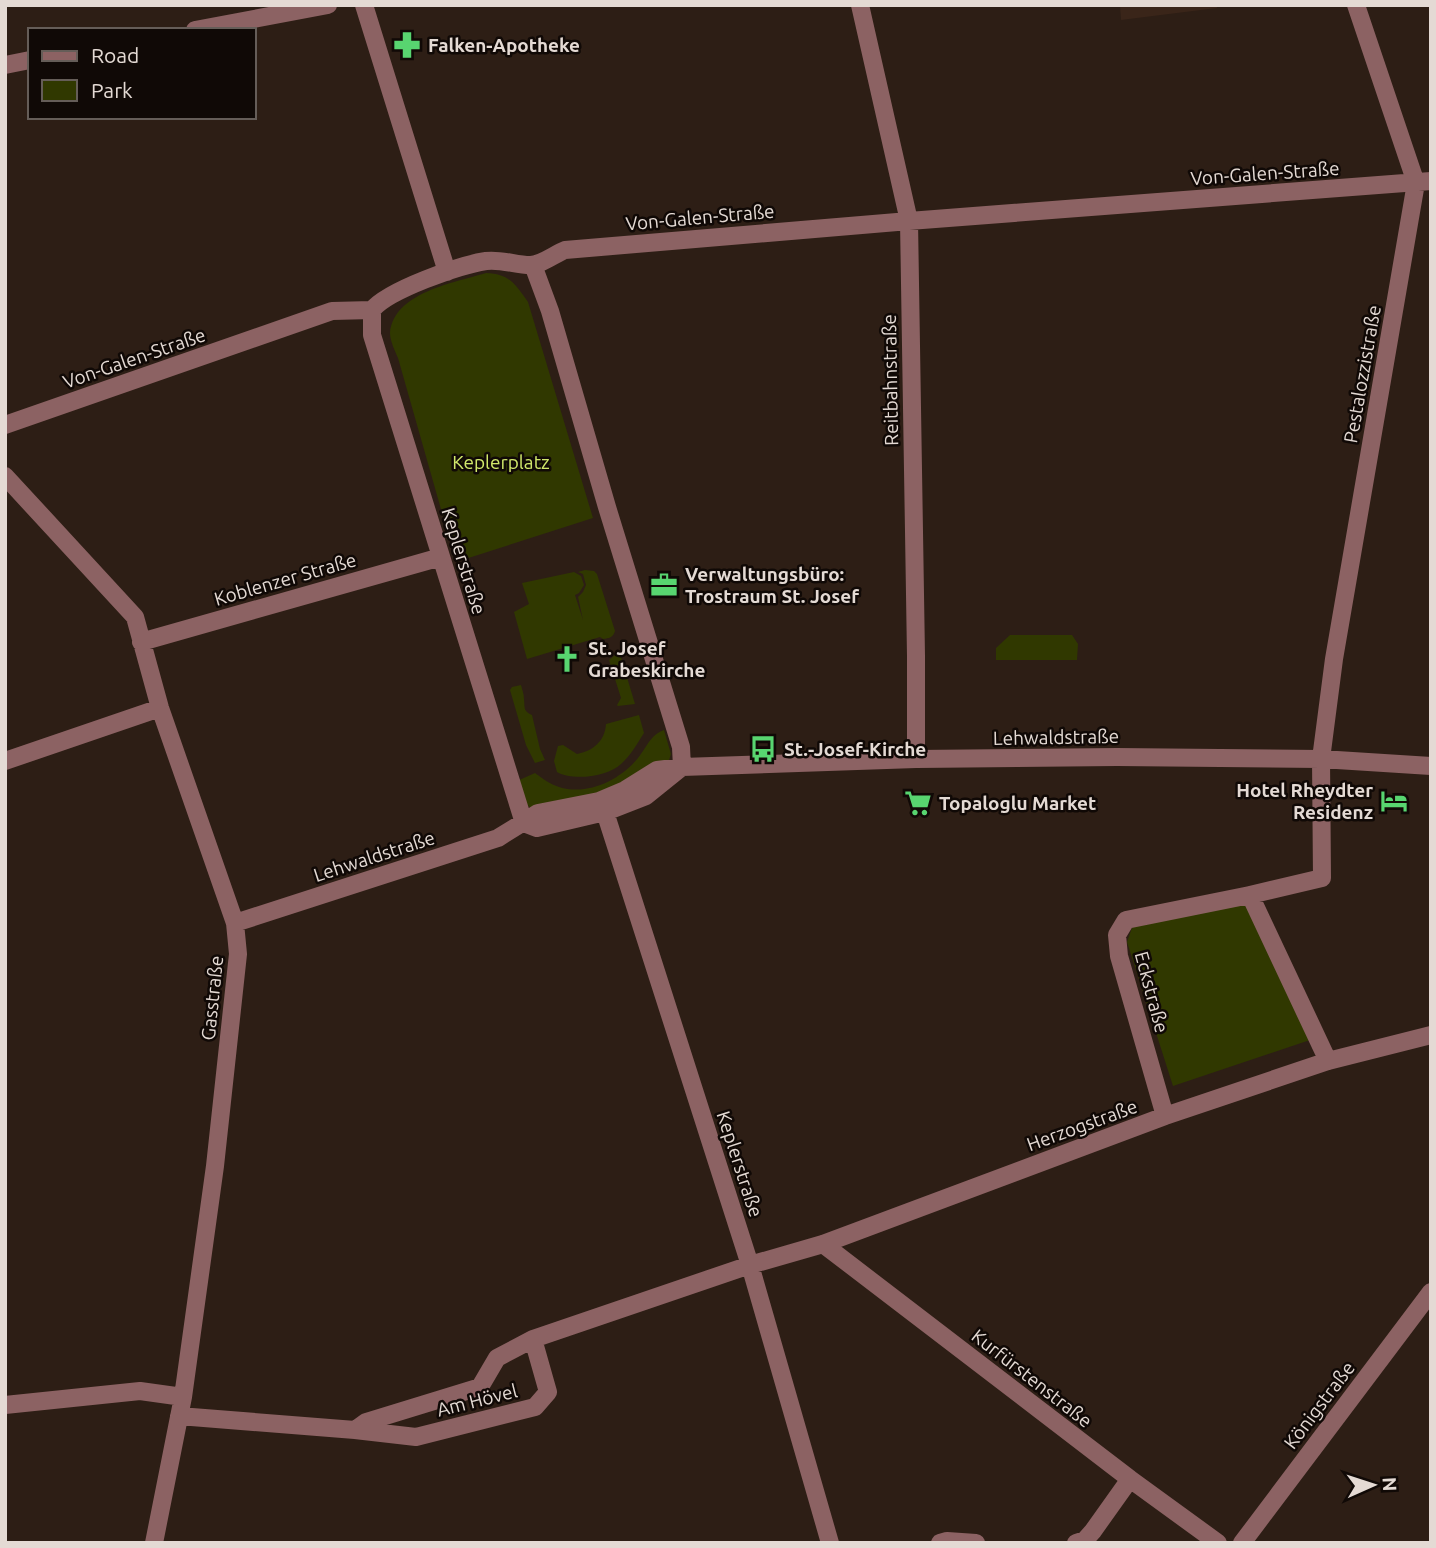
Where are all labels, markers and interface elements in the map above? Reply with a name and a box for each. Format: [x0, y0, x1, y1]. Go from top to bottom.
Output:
legend [28, 28, 256, 119]
pharmacy icon: Falken-Apotheke [392, 30, 422, 60]
place label: Falken-Apotheke [428, 34, 580, 56]
text: Road [91, 43, 139, 67]
text: Park [91, 78, 133, 102]
street label: Von-Galen-Straße [1190, 157, 1340, 189]
street label: Von-Galen-Straße [625, 200, 775, 234]
street label: Pestalozzistraße [1339, 303, 1385, 445]
street label: Reitbahnstraße [878, 314, 902, 446]
street label: Von-Galen-Straße [60, 323, 208, 393]
park label: Keplerplatz [452, 451, 550, 473]
street label: Keplerstraße [437, 505, 491, 617]
street label: Koblenzer Straße [211, 548, 359, 610]
place label: Verwaltungsbüro: Trostraum St. Josef [685, 563, 859, 607]
office icon: Verwaltungsbüro: Trostraum St. Josef [649, 570, 679, 600]
place label: St. Josef Grabeskirche [588, 637, 705, 681]
church icon: St. Josef Grabeskirche [552, 644, 582, 674]
street label: Lehwaldstraße [993, 725, 1119, 749]
bus stop icon: St.-Josef-Kirche [748, 734, 778, 764]
place label: St.-Josef-Kirche [784, 738, 926, 760]
place label: Hotel Rheydter Residenz [1236, 779, 1373, 823]
hotel icon: Hotel Rheydter Residenz [1379, 786, 1409, 816]
supermarket icon: Topaloglu Market [903, 788, 933, 818]
place label: Topaloglu Market [939, 792, 1096, 814]
street label: Lehwaldstraße [311, 826, 437, 886]
street label: Eckstraße [1131, 949, 1173, 1035]
street label: Gasstraße [197, 954, 227, 1042]
street label: Herzogstraße [1024, 1095, 1140, 1155]
street label: Keplerstraße [713, 1108, 767, 1220]
street label: Kurfürstenstraße [968, 1324, 1096, 1432]
street label: Königstraße [1279, 1357, 1359, 1453]
street label: Am Hövel [434, 1379, 520, 1421]
north arrow [1338, 1450, 1408, 1520]
text: N [1379, 1476, 1401, 1492]

